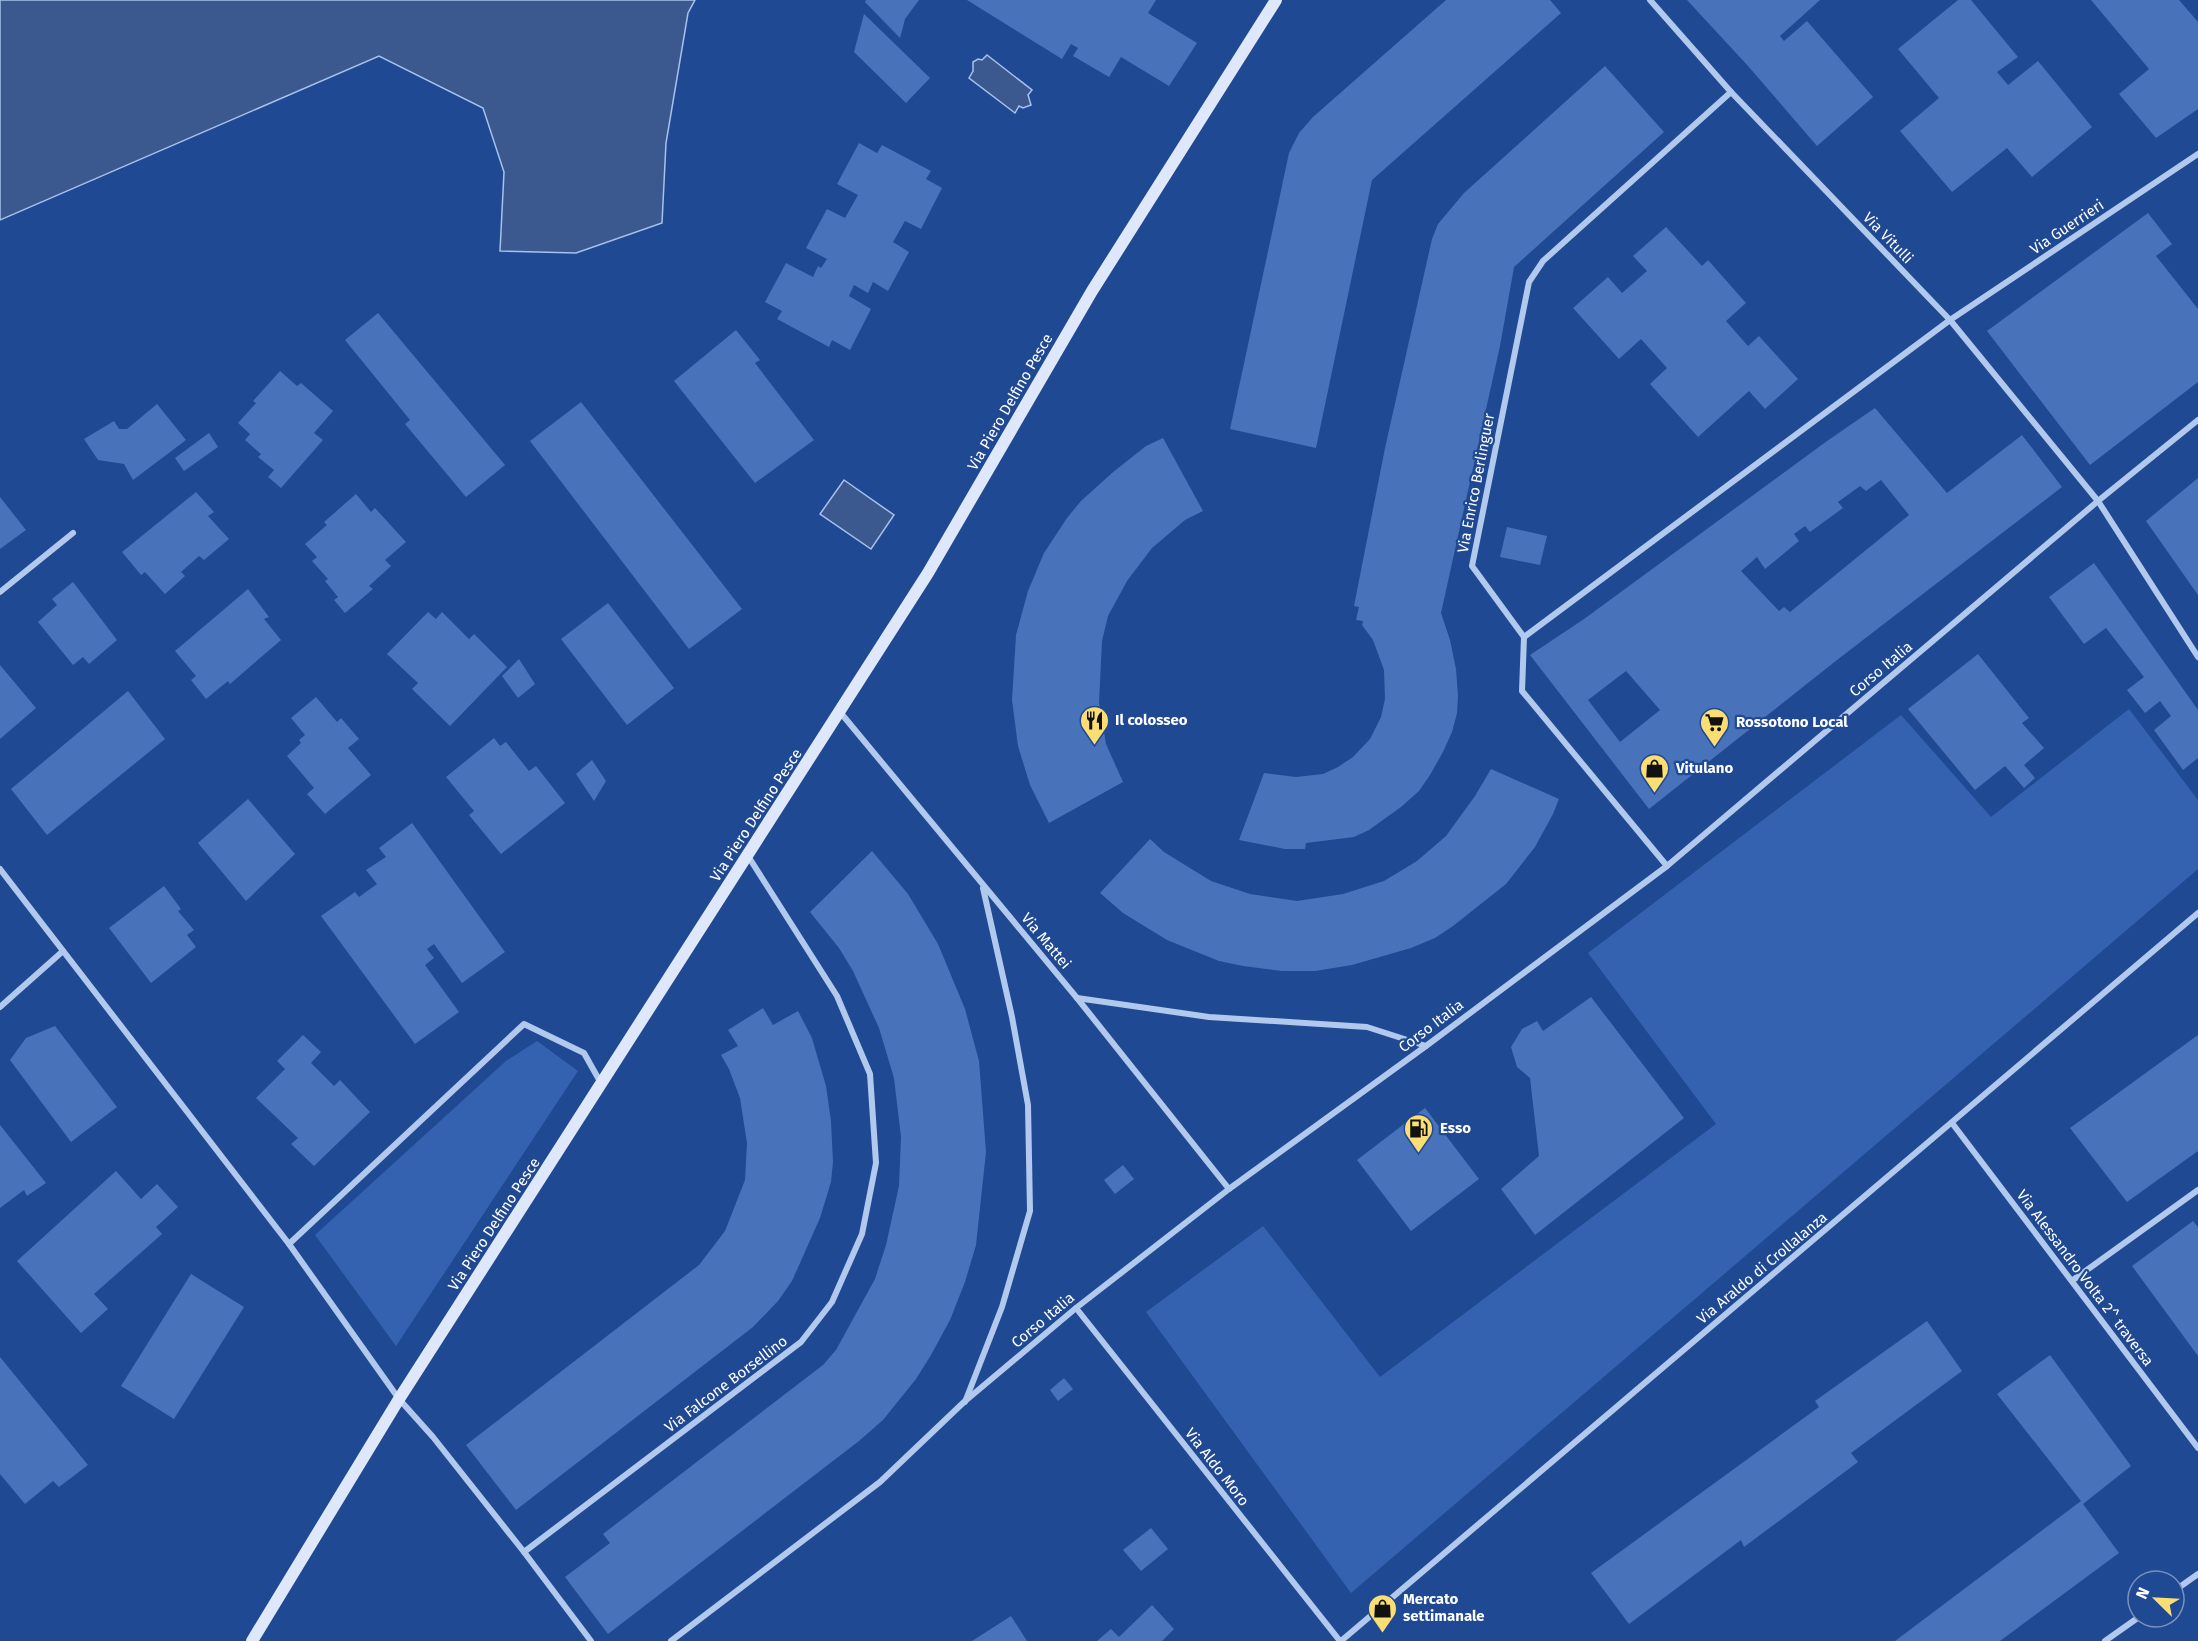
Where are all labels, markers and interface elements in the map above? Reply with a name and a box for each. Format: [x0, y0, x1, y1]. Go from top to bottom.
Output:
street label: Via Guerrieri [2027, 196, 2107, 258]
street label: Via Vitulli [1859, 209, 1917, 267]
street label: Via Piero Delfino Pesce [964, 330, 1056, 474]
street label: Via Enrico Berlinguer [1454, 411, 1498, 554]
street label: Corso Italia [1846, 637, 1916, 701]
restaurant icon: Il colosseo [1078, 704, 1110, 746]
supermarket icon: Rossotono Local [1699, 706, 1731, 748]
place label: Il colosseo [1115, 711, 1188, 729]
place label: Rossotono Local [1736, 713, 1848, 731]
street label: Via Piero Delfino Pesce [706, 745, 806, 885]
shop icon: Vitulano [1639, 752, 1671, 794]
place label: Vitulano [1675, 759, 1733, 777]
street label: Via Mattei [1017, 909, 1075, 973]
street label: Corso Italia [1395, 996, 1467, 1056]
fuel station icon: Esso [1403, 1112, 1435, 1154]
place label: Esso [1440, 1119, 1471, 1137]
street label: Via Piero Delfino Pesce [444, 1154, 544, 1294]
street label: Via Alessandro Volta 2^ traversa [2013, 1186, 2157, 1370]
street label: Via Araldo di Crollalanza [1693, 1208, 1831, 1328]
street label: Corso Italia [1008, 1288, 1078, 1352]
street label: Via Falcone Borsellino [661, 1332, 791, 1436]
street label: Via Aldo Moro [1181, 1424, 1253, 1510]
north arrow [2126, 1569, 2186, 1629]
text: N [2132, 1584, 2154, 1602]
place label: Mercato settimanale [1403, 1590, 1485, 1625]
shop icon: Mercato settimanale [1366, 1592, 1398, 1634]

